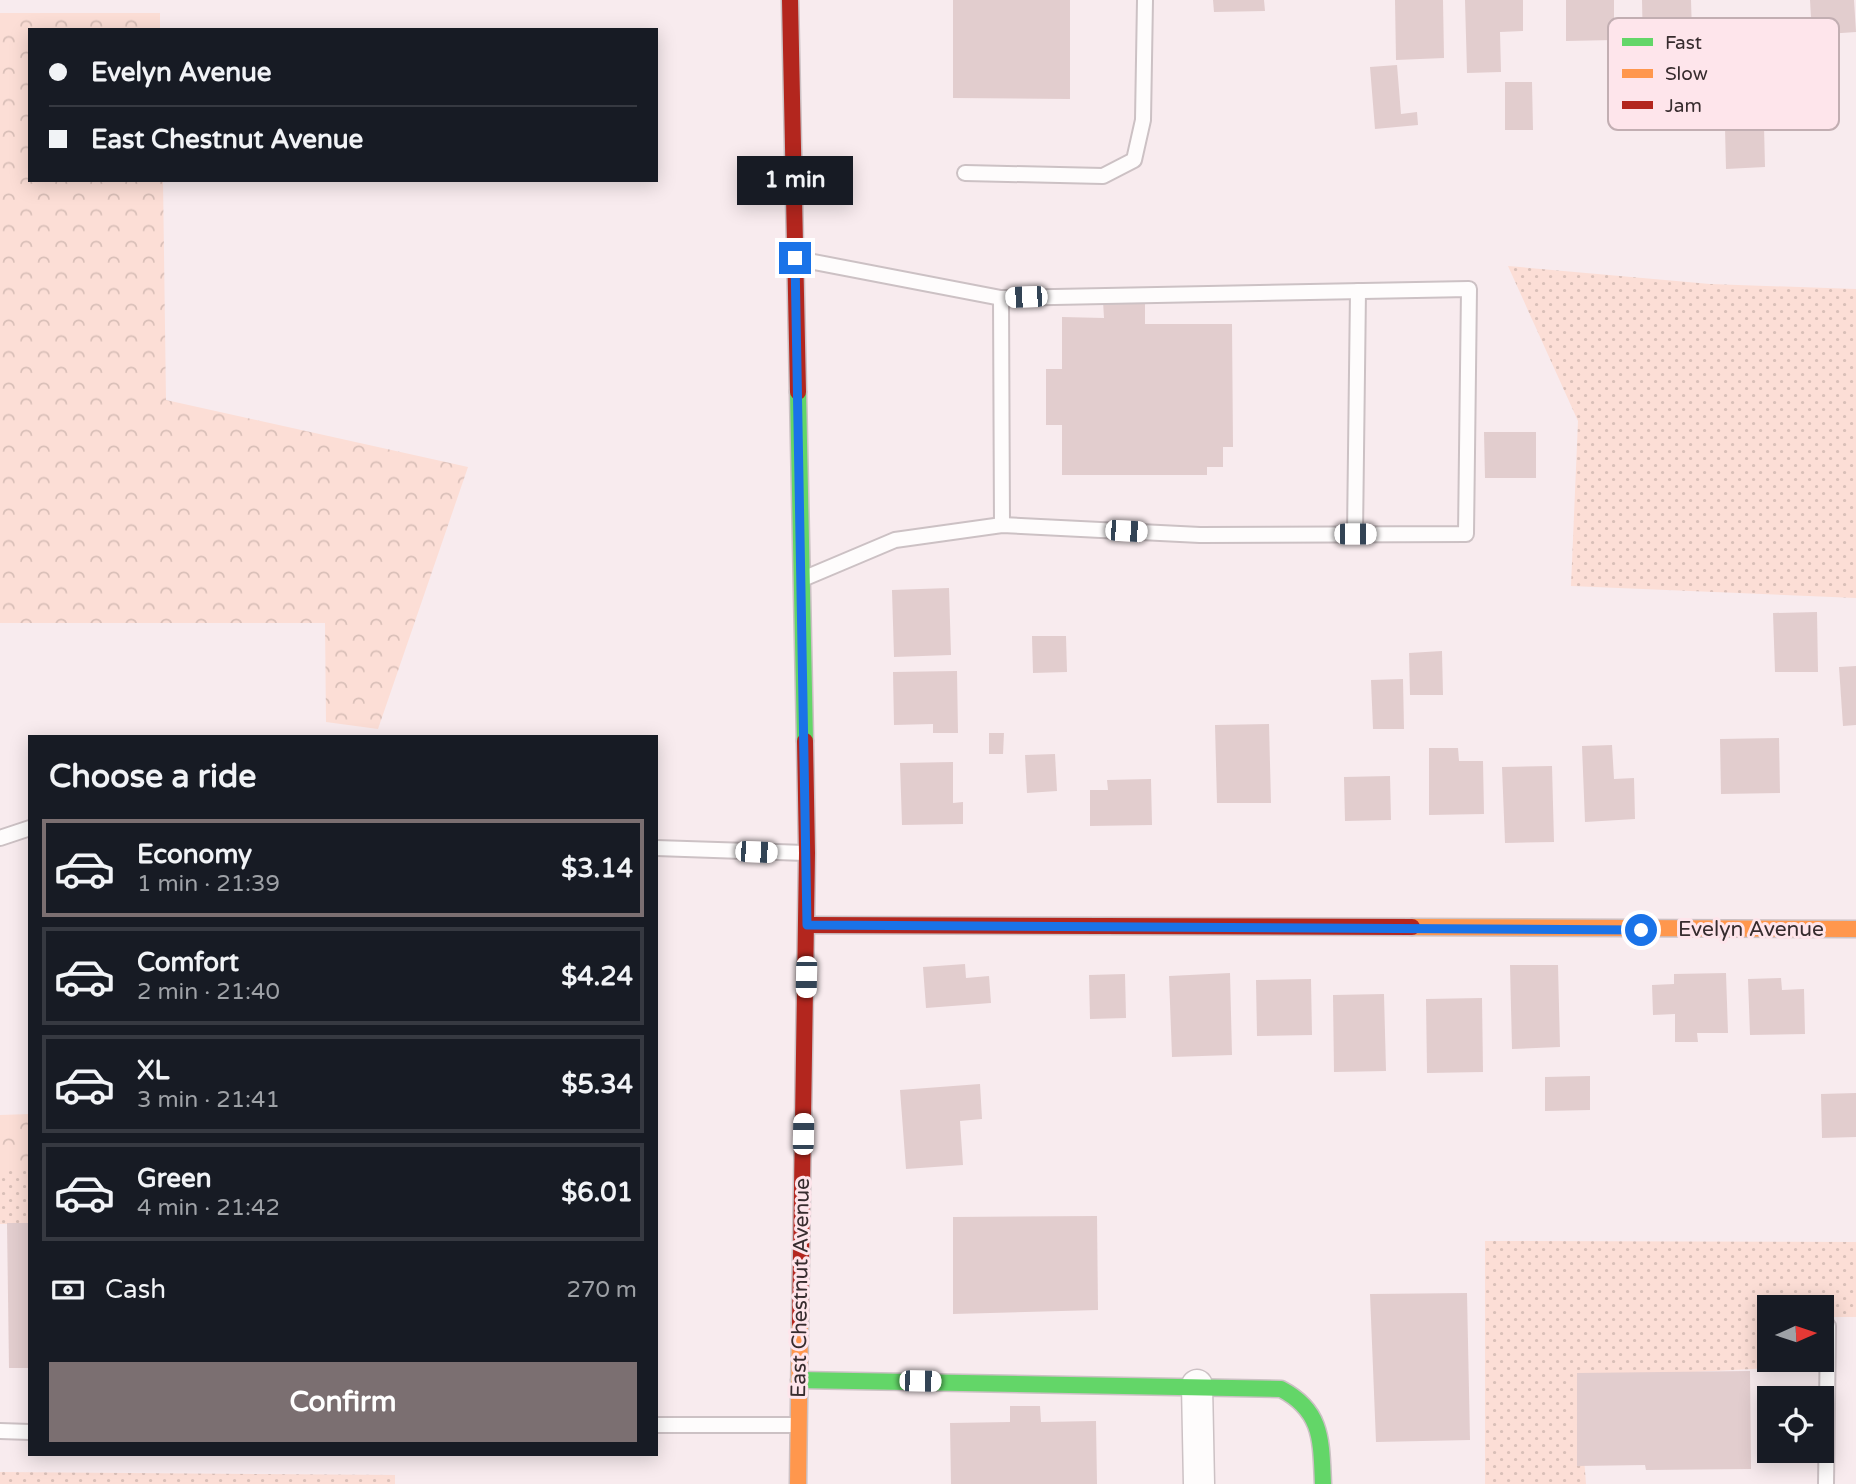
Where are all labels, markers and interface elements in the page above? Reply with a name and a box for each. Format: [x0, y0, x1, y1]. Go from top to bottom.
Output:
legend [1608, 18, 1839, 130]
text: Fast [1665, 32, 1702, 54]
text: Evelyn Avenue [91, 57, 272, 88]
text: Slow [1665, 63, 1708, 85]
text: Jam [1665, 95, 1702, 117]
text: East Chestnut Avenue [91, 124, 363, 155]
callout: 1 min [737, 156, 853, 205]
text: 1 min [764, 166, 826, 194]
route end [779, 242, 811, 274]
car [1005, 286, 1048, 308]
car [1105, 519, 1148, 543]
car [1335, 524, 1377, 545]
text: Choose a ride [49, 758, 256, 796]
icon: car [53, 837, 116, 900]
text: Economy [137, 839, 252, 870]
car [735, 841, 778, 863]
text: $3.14 [561, 853, 633, 884]
text: 1 min · 21:39 [137, 870, 280, 898]
route start [1625, 914, 1657, 946]
street label: Evelyn Avenue [1678, 917, 1824, 942]
icon: car [53, 945, 116, 1008]
text: Comfort [137, 947, 239, 978]
car [796, 956, 817, 998]
text: $4.24 [561, 961, 633, 992]
text: 2 min · 21:40 [137, 978, 280, 1006]
icon: car [53, 1053, 116, 1116]
text: XL [137, 1055, 169, 1086]
text: $5.34 [561, 1069, 633, 1100]
text: 3 min · 21:41 [137, 1086, 280, 1114]
car [793, 1113, 814, 1155]
icon: car [53, 1161, 116, 1224]
text: Green [137, 1163, 212, 1194]
text: $6.01 [561, 1177, 633, 1208]
street label: East Chestnut Avenue [786, 1178, 815, 1398]
text: 4 min · 21:42 [137, 1194, 280, 1222]
icon: cash [49, 1271, 87, 1309]
text: Cash [105, 1274, 166, 1305]
text: 270 m [567, 1276, 637, 1304]
north arrow [1757, 1295, 1834, 1372]
map controls [1757, 1295, 1834, 1463]
button: Confirm [49, 1362, 637, 1442]
car [899, 1370, 942, 1392]
button: locate [1757, 1386, 1834, 1463]

